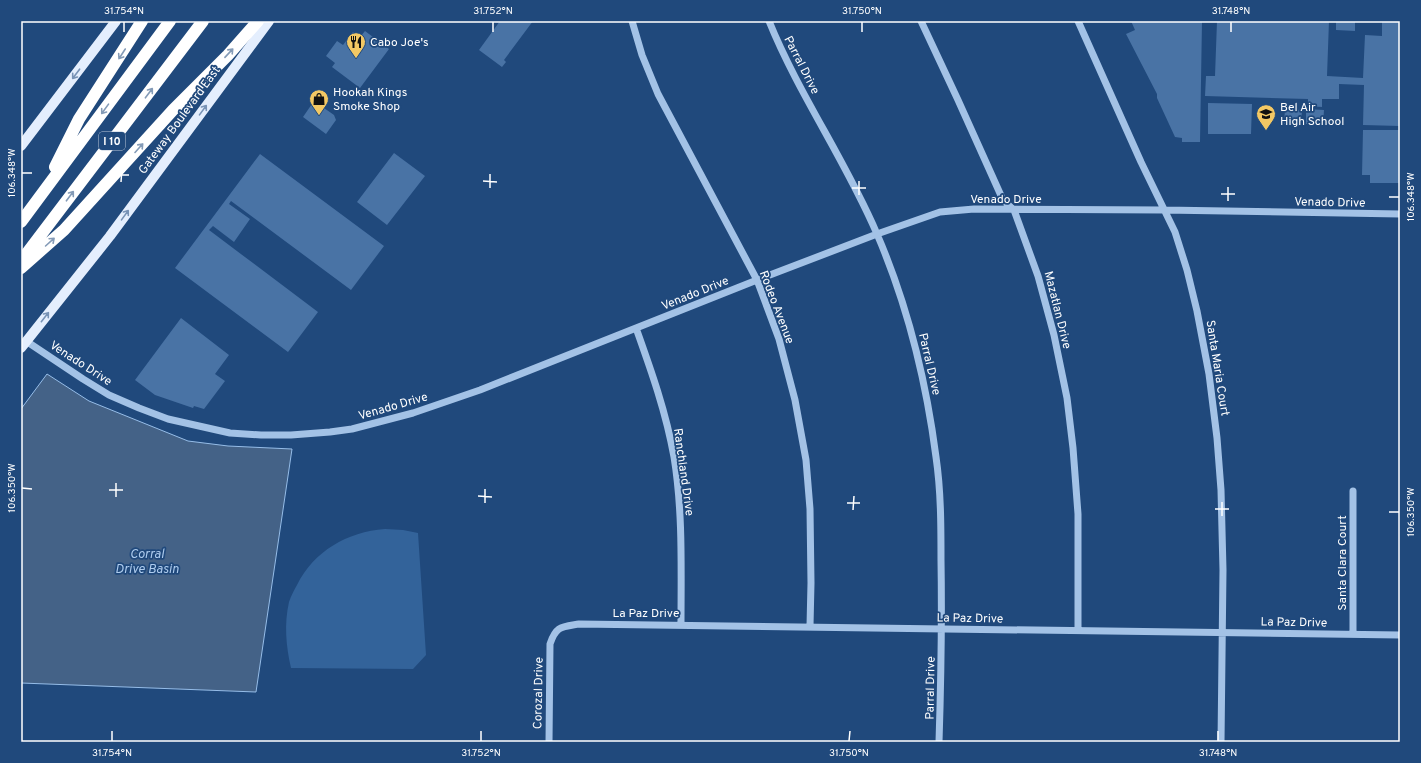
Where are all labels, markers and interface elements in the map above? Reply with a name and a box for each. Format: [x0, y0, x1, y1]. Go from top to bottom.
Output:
text: 31.754°N [104, 5, 144, 18]
text: 31.752°N [473, 5, 513, 18]
text: 31.750°N [842, 5, 882, 18]
text: 31.748°N [1212, 5, 1250, 18]
restaurant icon: Cabo Joe's [345, 31, 367, 59]
street label: Parral Drive [780, 34, 823, 97]
place label: Cabo Joe's [370, 35, 429, 51]
one-way arrow [117, 48, 125, 60]
one-way arrow [224, 49, 233, 59]
street label: Gateway Boulevard East [135, 63, 224, 178]
one-way arrow [71, 69, 80, 80]
place label: Hookah Kings Smoke Shop [333, 85, 407, 115]
one-way arrow [144, 87, 153, 98]
shop icon: Hookah Kings Smoke Shop [308, 88, 330, 116]
place label: Bel Air High School [1280, 100, 1344, 130]
one-way arrow [101, 103, 110, 114]
school or university icon: Bel Air High School [1255, 103, 1277, 131]
one-way arrow [198, 105, 207, 116]
road number: I 10 [99, 132, 125, 150]
one-way arrow [135, 142, 144, 153]
text: 106.348°W [6, 148, 19, 198]
text: 106.348°W [1405, 172, 1418, 222]
one-way arrow [66, 191, 74, 202]
street label: Venado Drive [970, 192, 1042, 208]
street label: Venado Drive [1294, 194, 1366, 212]
one-way arrow [121, 209, 129, 220]
one-way arrow [45, 237, 55, 247]
street label: Rodeo Avenue [755, 268, 797, 346]
street label: Mazatlan Drive [1040, 270, 1074, 351]
street label: Venado Drive [659, 273, 731, 315]
one-way arrow [41, 312, 49, 323]
street label: Santa Maria Court [1202, 319, 1233, 417]
street label: Parral Drive [914, 331, 944, 397]
street label: Venado Drive [46, 338, 115, 390]
street label: Venado Drive [357, 389, 430, 424]
street label: Ranchland Drive [669, 427, 697, 517]
text: 106.350°W [6, 463, 19, 513]
text: 106.350°W [1405, 487, 1418, 537]
street label: Santa Clara Court [1335, 515, 1351, 611]
water label: Corral Drive Basin [115, 547, 179, 578]
street label: La Paz Drive [613, 606, 679, 622]
street label: La Paz Drive [936, 610, 1004, 628]
street label: La Paz Drive [1260, 614, 1328, 632]
street label: Parral Drive [922, 656, 940, 720]
street label: Corozal Drive [530, 657, 548, 729]
text: 31.754°N [92, 747, 132, 760]
text: 31.752°N [461, 747, 501, 760]
text: 31.750°N [829, 747, 869, 760]
text: 31.748°N [1199, 747, 1237, 760]

